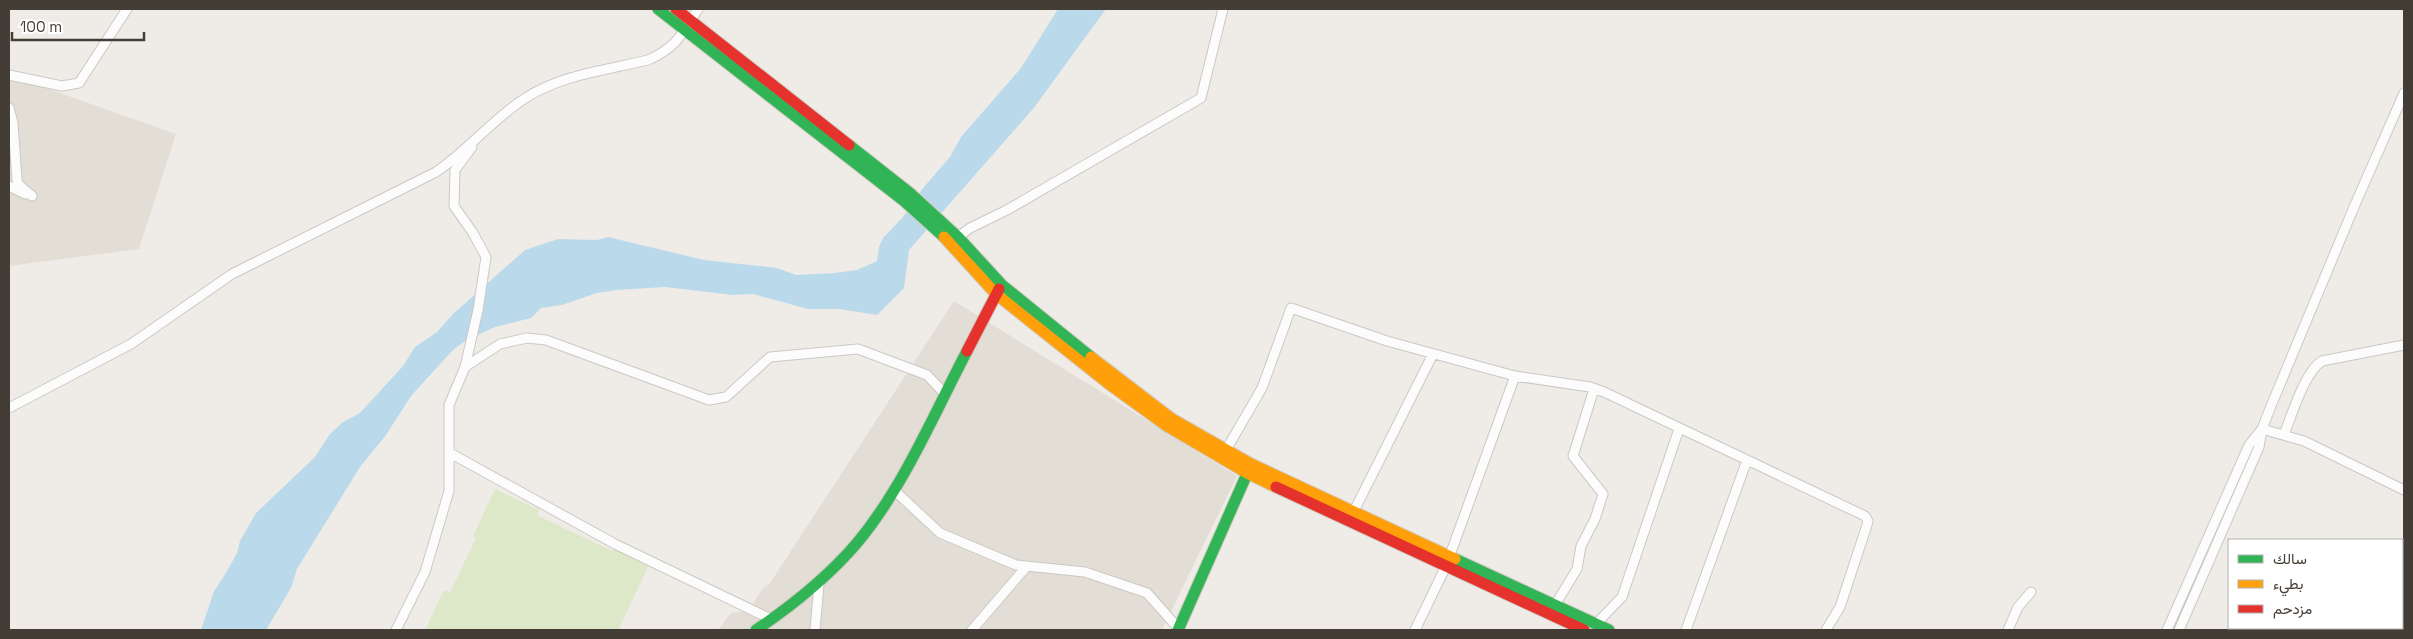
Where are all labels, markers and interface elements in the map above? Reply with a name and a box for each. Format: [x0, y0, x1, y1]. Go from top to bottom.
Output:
scale bar [12, 10, 145, 42]
text: 100 m [20, 17, 62, 36]
legend [2228, 539, 2403, 629]
text: سالك [2273, 549, 2307, 568]
text: بطيء [2273, 574, 2303, 597]
text: مزدحم [2273, 599, 2312, 619]

